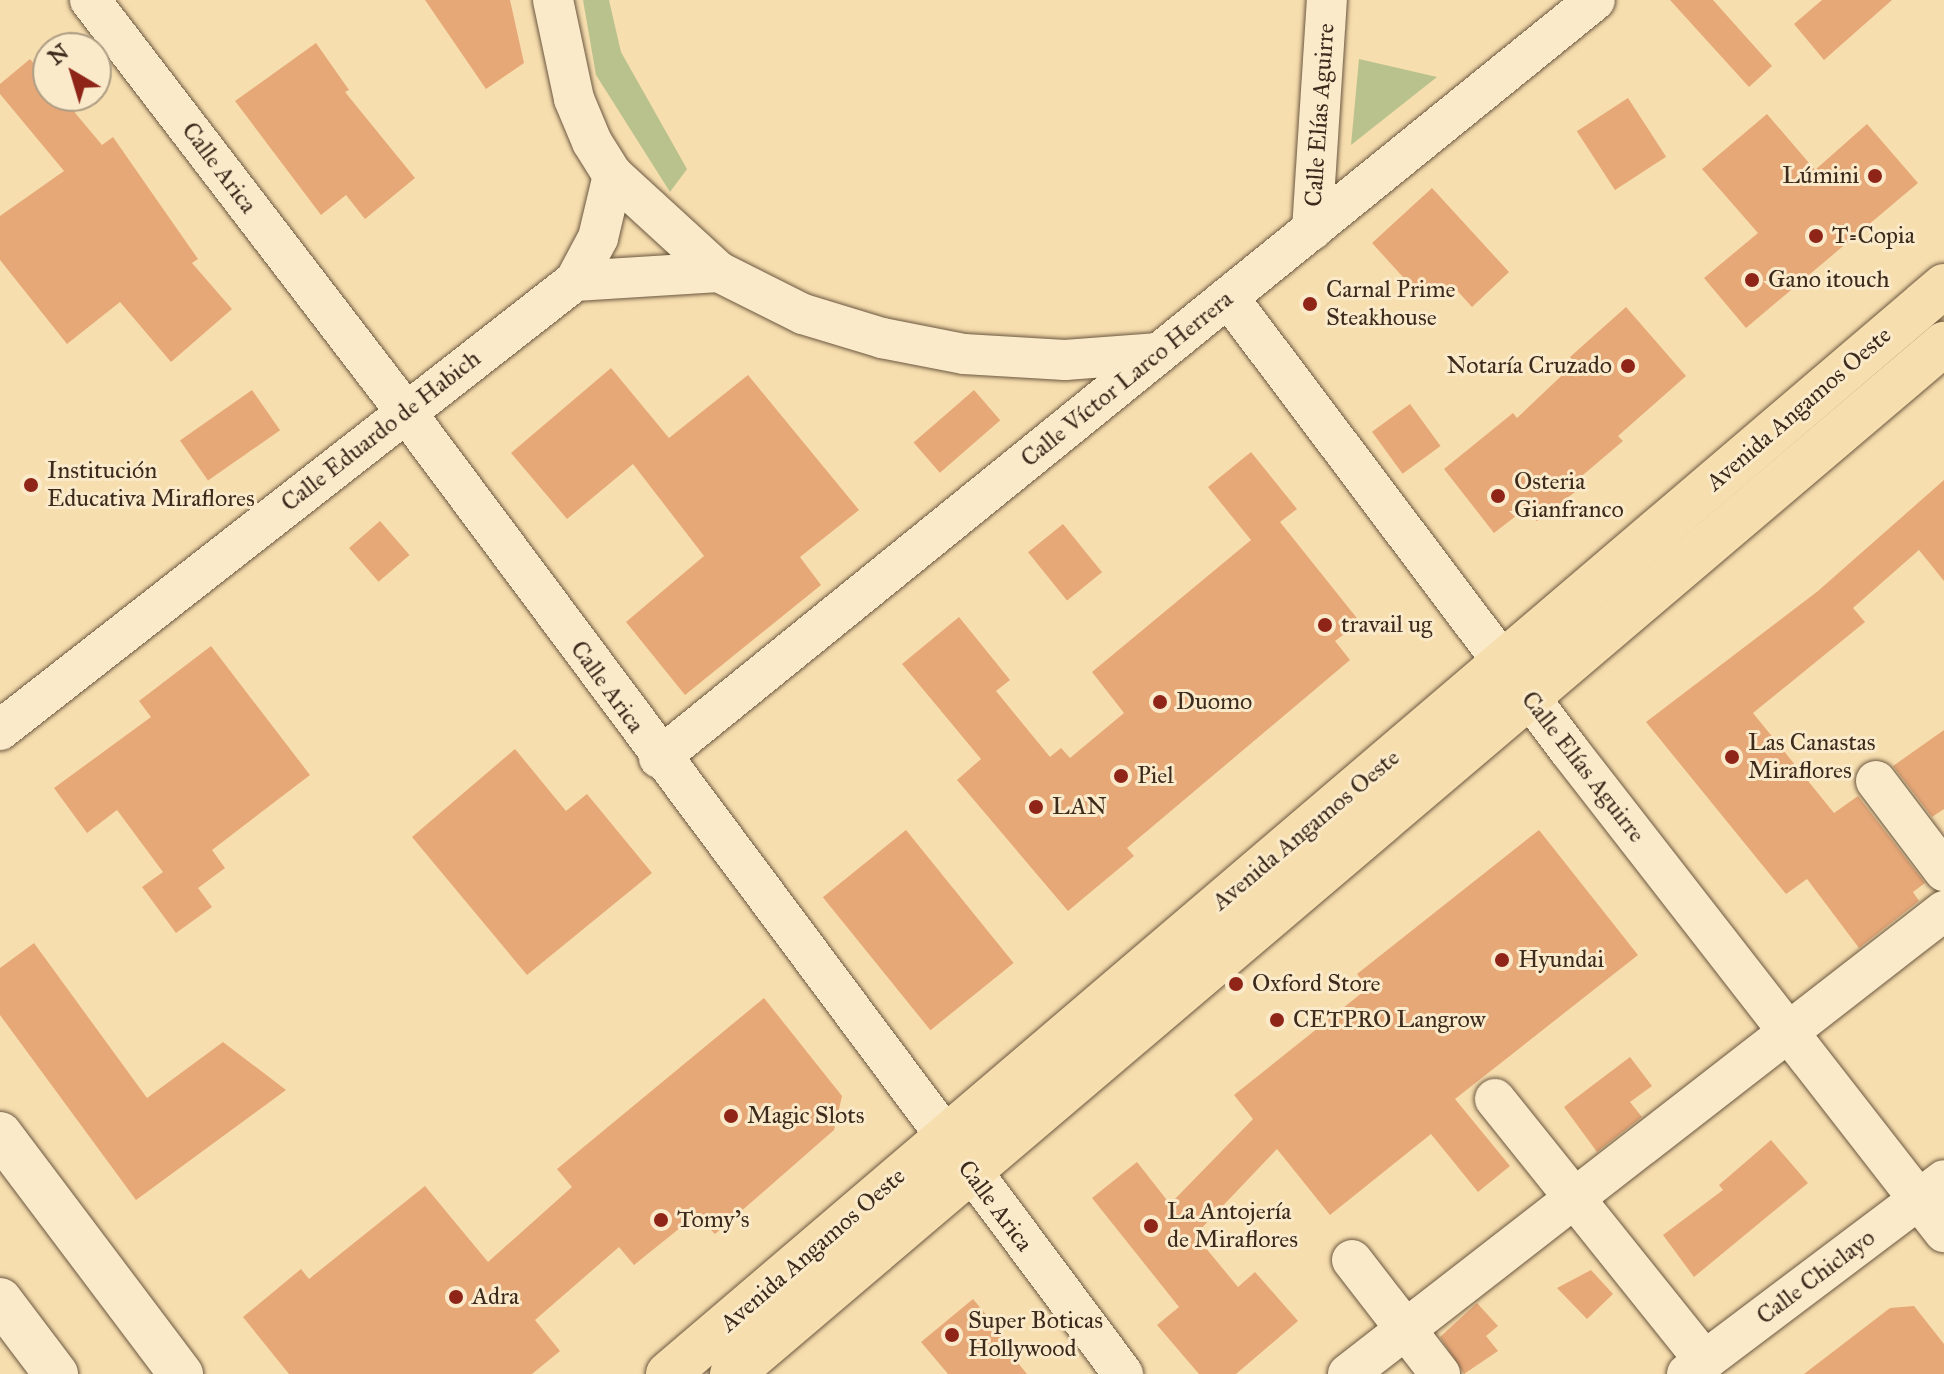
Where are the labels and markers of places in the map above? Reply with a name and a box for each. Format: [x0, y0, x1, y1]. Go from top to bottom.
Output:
place label: Lúmini [1782, 162, 1859, 190]
marker: Lúmini [1866, 167, 1884, 185]
place label: T=Copia [1832, 222, 1915, 250]
marker: T=Copia [1807, 227, 1825, 245]
place label: Gano itouch [1768, 266, 1890, 294]
marker: Gano itouch [1743, 271, 1761, 289]
place label: Carnal Prime Steakhouse [1326, 276, 1456, 332]
marker: Carnal Prime Steakhouse [1301, 295, 1319, 313]
place label: Notaría Cruzado [1446, 352, 1612, 380]
marker: Notaría Cruzado [1619, 357, 1637, 375]
place label: Institución Educativa Miraflores [47, 457, 255, 513]
place label: Osteria Gianfranco [1514, 468, 1624, 524]
marker: Institución Educativa Miraflores [22, 476, 40, 494]
marker: Osteria Gianfranco [1489, 487, 1507, 505]
place label: travail ug [1341, 611, 1432, 639]
marker: travail ug [1316, 616, 1334, 634]
place label: Duomo [1176, 688, 1252, 716]
marker: Duomo [1151, 693, 1169, 711]
place label: Las Canastas Miraflores [1748, 729, 1876, 785]
marker: Las Canastas Miraflores [1723, 748, 1741, 766]
place label: Piel [1137, 762, 1174, 790]
marker: Piel [1112, 767, 1130, 785]
place label: LAN [1052, 793, 1107, 821]
marker: LAN [1027, 798, 1045, 816]
place label: Hyundai [1518, 946, 1604, 974]
marker: Hyundai [1493, 951, 1511, 969]
place label: Oxford Store [1252, 970, 1381, 998]
marker: Oxford Store [1227, 975, 1245, 993]
place label: CETPRO Langrow [1293, 1006, 1485, 1034]
marker: CETPRO Langrow [1268, 1011, 1286, 1029]
place label: Magic Slots [747, 1102, 865, 1130]
marker: Magic Slots [722, 1107, 740, 1125]
place label: La Antojería de Miraflores [1167, 1198, 1298, 1254]
place label: Tomy's [677, 1206, 750, 1234]
marker: Tomy's [652, 1211, 670, 1229]
marker: La Antojería de Miraflores [1142, 1217, 1160, 1235]
place label: Adra [472, 1283, 519, 1311]
marker: Adra [447, 1288, 465, 1306]
place label: Super Boticas Hollywood [968, 1307, 1103, 1363]
marker: Super Boticas Hollywood [943, 1326, 961, 1344]

